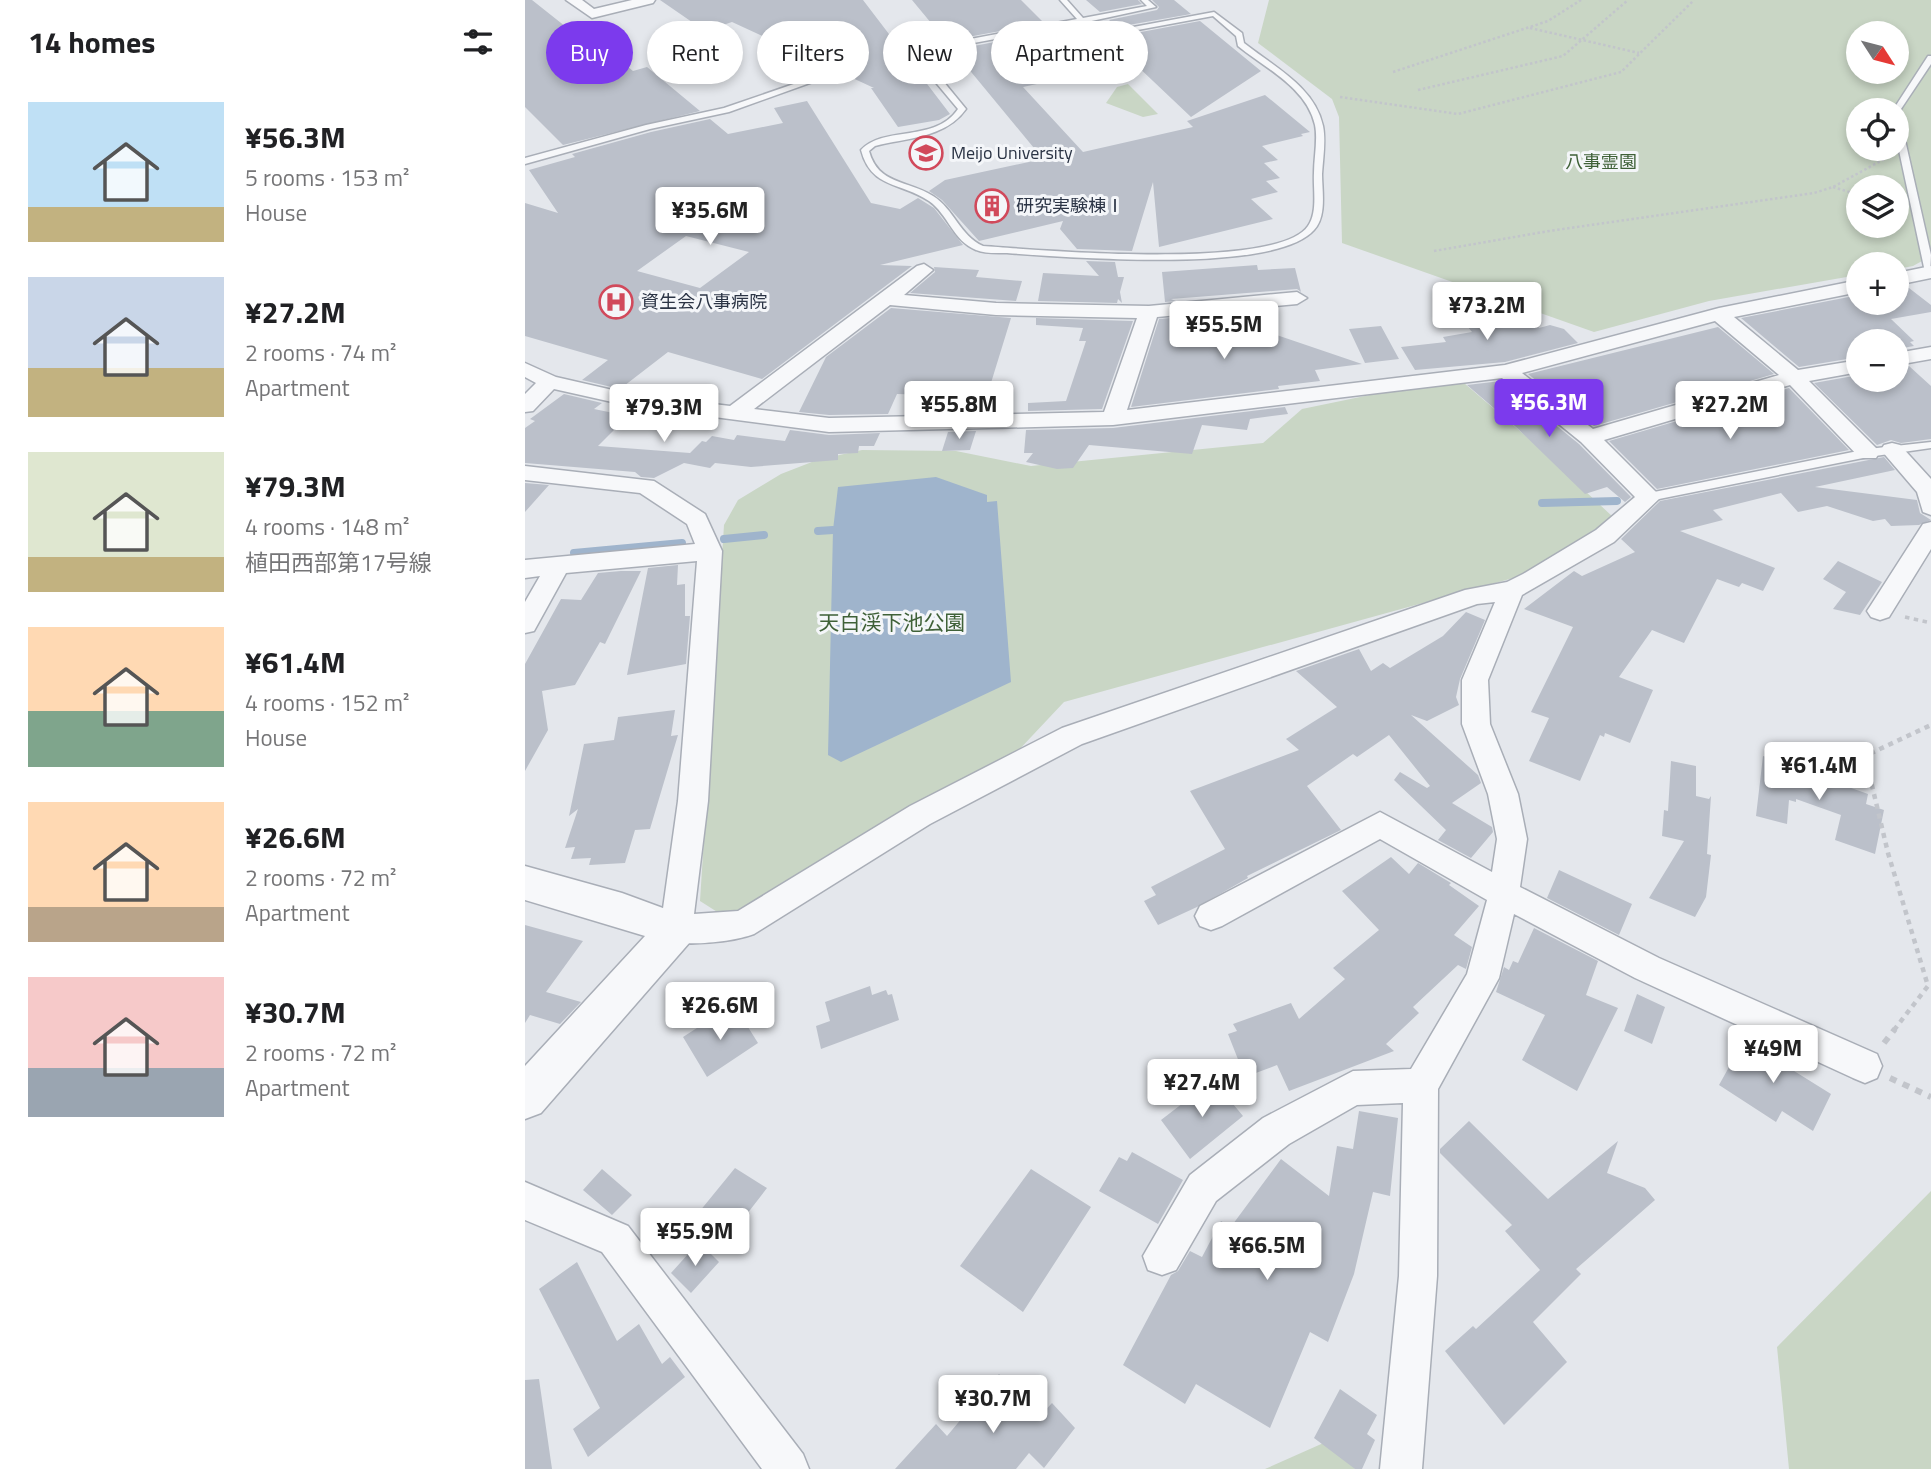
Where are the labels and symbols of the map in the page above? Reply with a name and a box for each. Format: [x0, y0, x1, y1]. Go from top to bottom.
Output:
north arrow [1846, 21, 1909, 84]
school or university icon: Meijo University [907, 134, 945, 172]
place label: Meijo University [951, 139, 1073, 166]
park label: 八事霊園 [1565, 148, 1637, 175]
building icon: 研究実験棟Ⅰ [973, 187, 1011, 225]
pin: ¥35.6M [653, 188, 767, 247]
place label: 研究実験棟Ⅰ [1016, 192, 1124, 219]
pin: ¥73.2M [1430, 282, 1544, 342]
hospital icon: 資生会八事病院 [597, 283, 635, 321]
place label: 資生会八事病院 [641, 288, 767, 315]
pin: ¥55.5M [1167, 302, 1281, 361]
pin: ¥56.3M [1492, 380, 1606, 439]
pin: ¥55.8M [902, 382, 1016, 441]
pin: ¥27.2M [1673, 382, 1787, 441]
pin: ¥79.3M [607, 384, 721, 444]
park label: 天白渓下池公園 [819, 606, 966, 638]
pin: ¥61.4M [1762, 742, 1876, 802]
pin: ¥26.6M [663, 982, 777, 1042]
pin: ¥49M [1732, 1026, 1814, 1085]
pin: ¥27.4M [1145, 1060, 1259, 1119]
pin: ¥55.9M [638, 1208, 752, 1268]
pin: ¥66.5M [1210, 1222, 1324, 1282]
pin: ¥30.7M [936, 1376, 1050, 1435]

